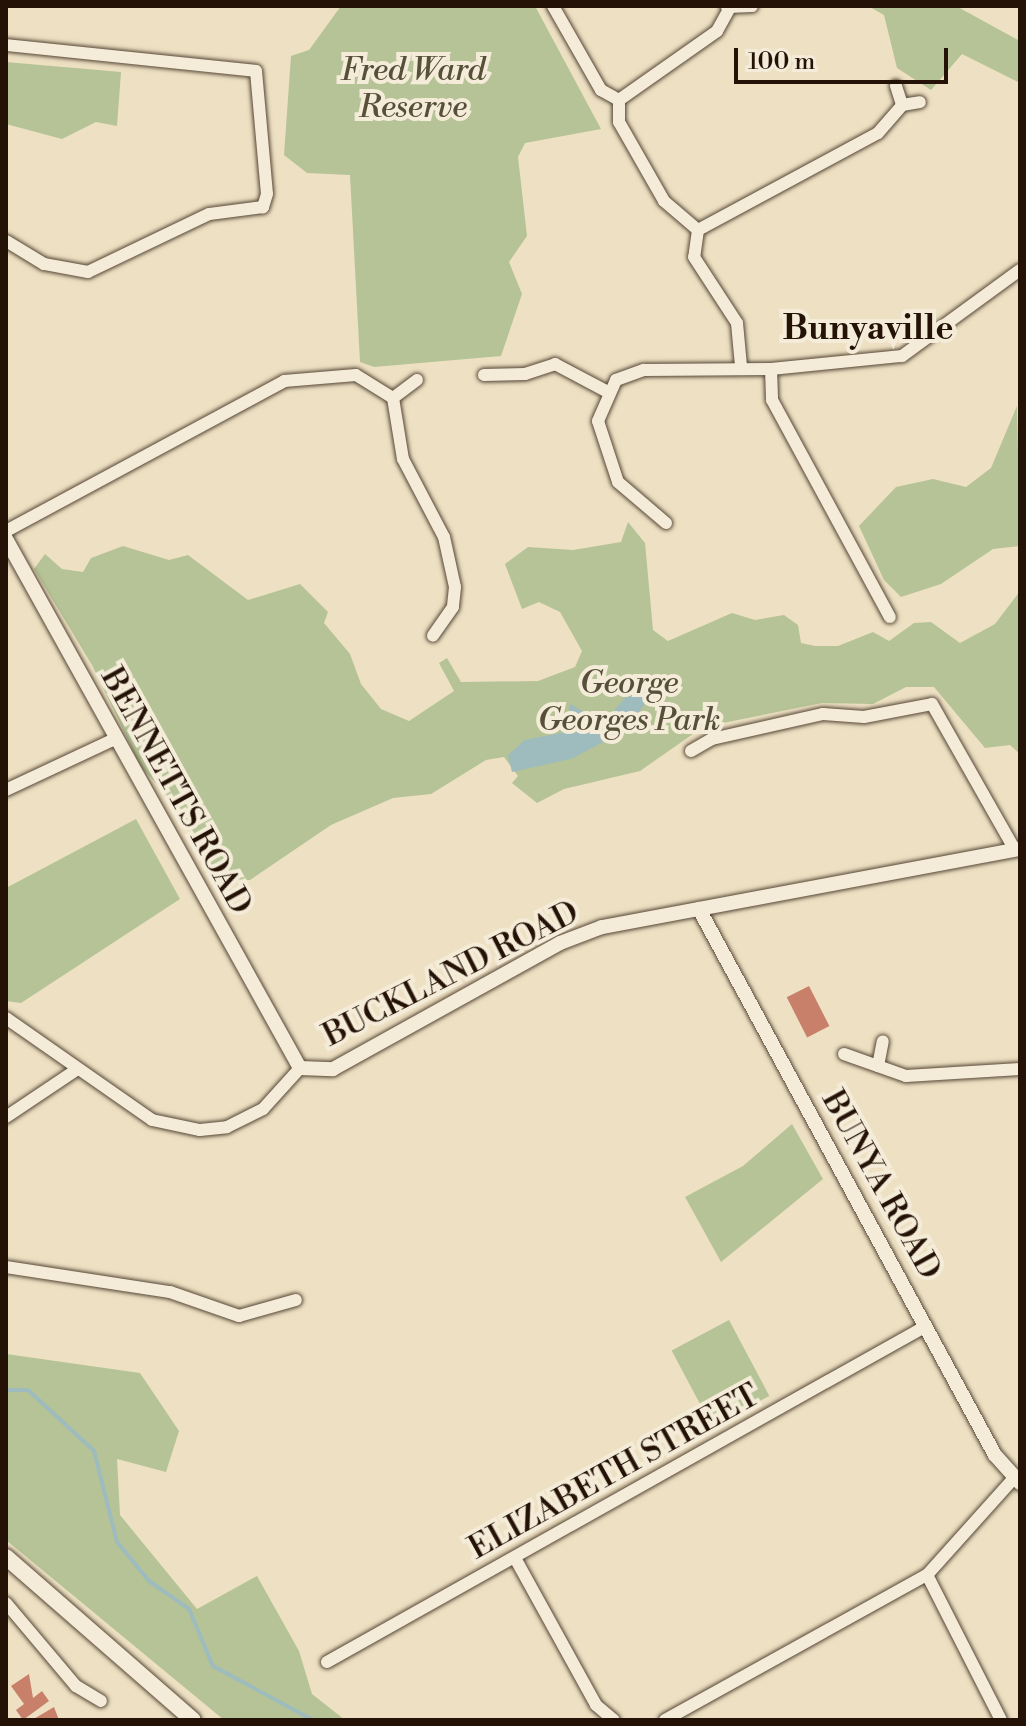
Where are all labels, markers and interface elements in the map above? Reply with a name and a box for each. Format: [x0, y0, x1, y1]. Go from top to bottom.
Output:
scale bar [738, 32, 952, 82]
text: 100 m [748, 47, 815, 77]
park label: Fred Ward Reserve [341, 52, 485, 127]
district label: Bunyaville [783, 310, 953, 350]
street label: BENNETTS ROAD [92, 661, 260, 921]
park label: George Georges Park [537, 665, 721, 740]
street label: BUCKLAND ROAD [317, 893, 585, 1055]
street label: BUNYA ROAD [813, 1084, 949, 1286]
street label: ELIZABETH STREET [462, 1376, 766, 1568]

